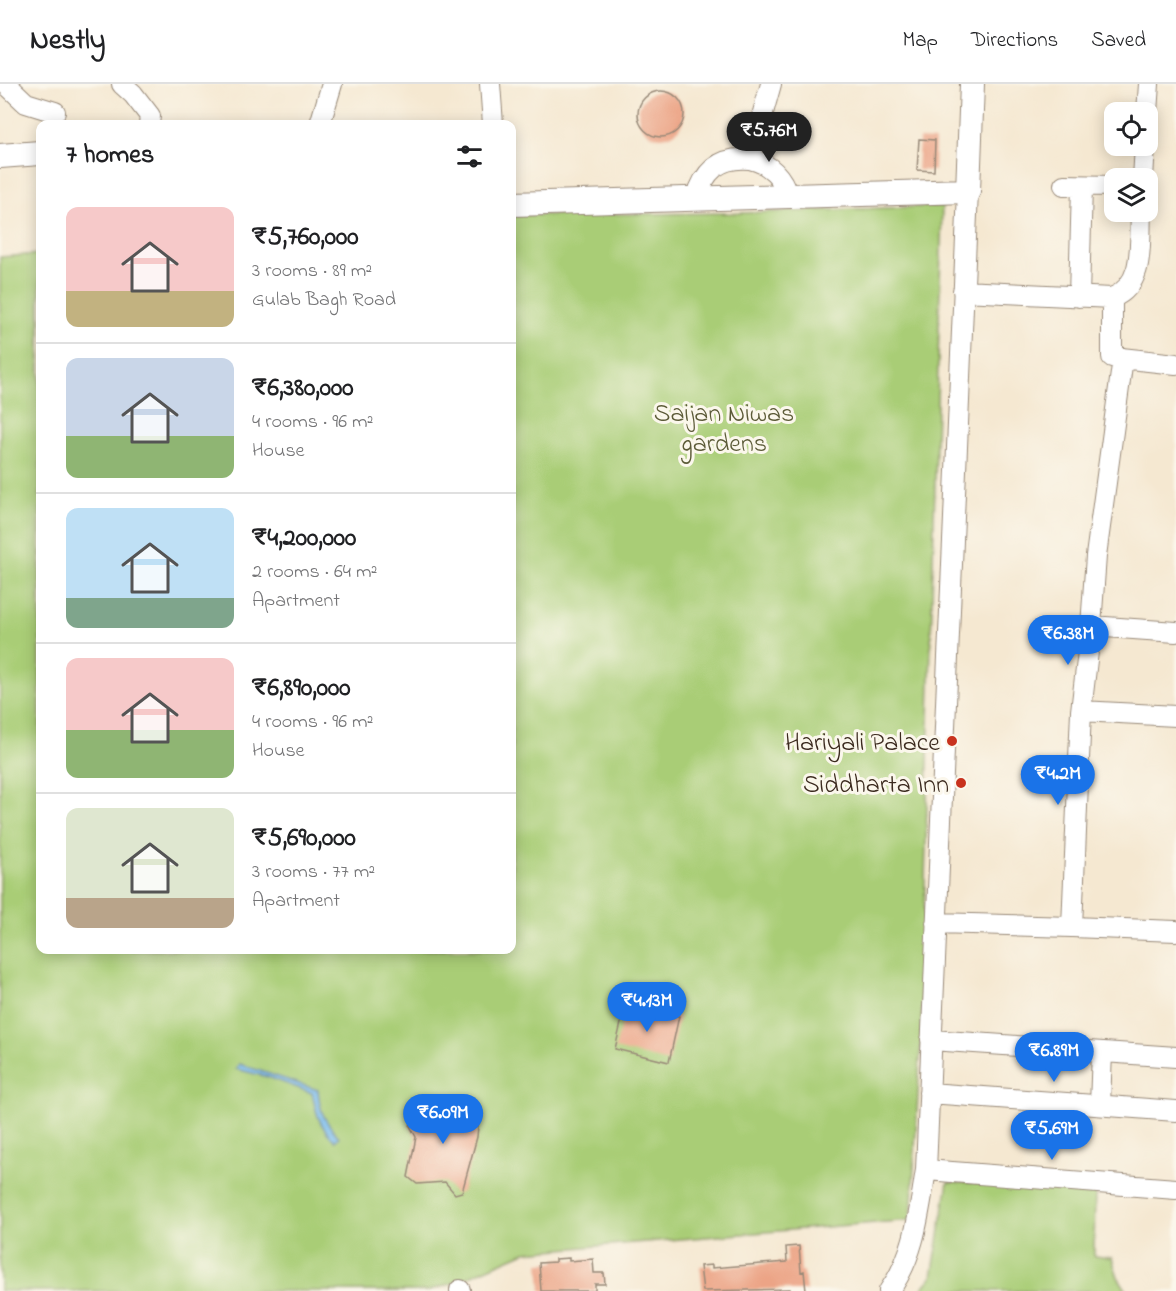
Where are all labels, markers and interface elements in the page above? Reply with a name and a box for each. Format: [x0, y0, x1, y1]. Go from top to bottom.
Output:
text: Nestly [30, 21, 105, 62]
text: Map [902, 26, 938, 56]
text: Directions [971, 26, 1058, 56]
text: Saved [1091, 26, 1146, 56]
map controls [1104, 102, 1158, 222]
button: locate [1104, 102, 1158, 156]
pin: ₹5.76M [720, 112, 818, 163]
text: ₹5.76M [741, 117, 797, 146]
text: 7 homes [66, 137, 154, 175]
icon: filters [453, 140, 486, 173]
button: layers [1104, 168, 1158, 222]
text: ₹5,760,000 [252, 219, 359, 257]
icon: home [114, 231, 186, 303]
text: 3 rooms · 89 m² [252, 257, 372, 286]
text: Gulab Bagh Road [252, 286, 396, 315]
text: ₹6,380,000 [252, 370, 353, 408]
icon: home [114, 382, 186, 454]
park label: Saijan Niwas gardens [654, 396, 794, 464]
text: 4 rooms · 96 m² [252, 408, 373, 437]
text: House [252, 437, 305, 466]
text: ₹4,200,000 [252, 520, 356, 558]
icon: home [114, 532, 186, 604]
text: 2 rooms · 64 m² [252, 558, 377, 587]
text: Apartment [252, 587, 340, 616]
pin: ₹6.38M [1019, 615, 1117, 666]
text: ₹6.38M [1042, 620, 1094, 649]
text: ₹6,890,000 [252, 670, 351, 708]
icon: home [114, 682, 186, 754]
text: 4 rooms · 96 m² [252, 708, 373, 737]
place label: Hariyali Palace [785, 725, 940, 763]
marker: Hariyali Palace [945, 734, 959, 748]
text: House [252, 737, 305, 766]
pin: ₹4.2M [1016, 755, 1100, 806]
text: ₹4.2M [1035, 760, 1081, 789]
place label: Siddharta Inn [803, 767, 949, 805]
marker: Siddharta Inn [954, 776, 968, 790]
text: ₹5,690,000 [252, 820, 356, 858]
icon: home [114, 832, 186, 904]
text: 3 rooms · 77 m² [252, 858, 375, 887]
text: Apartment [252, 887, 340, 916]
pin: ₹4.13M [598, 982, 696, 1033]
text: ₹4.13M [621, 987, 673, 1016]
pin: ₹6.89M [1005, 1032, 1103, 1083]
text: ₹6.89M [1029, 1037, 1079, 1066]
pin: ₹6.09M [394, 1094, 492, 1145]
text: ₹6.09M [417, 1099, 469, 1128]
pin: ₹5.69M [1003, 1110, 1101, 1161]
text: ₹5.69M [1025, 1115, 1079, 1144]

